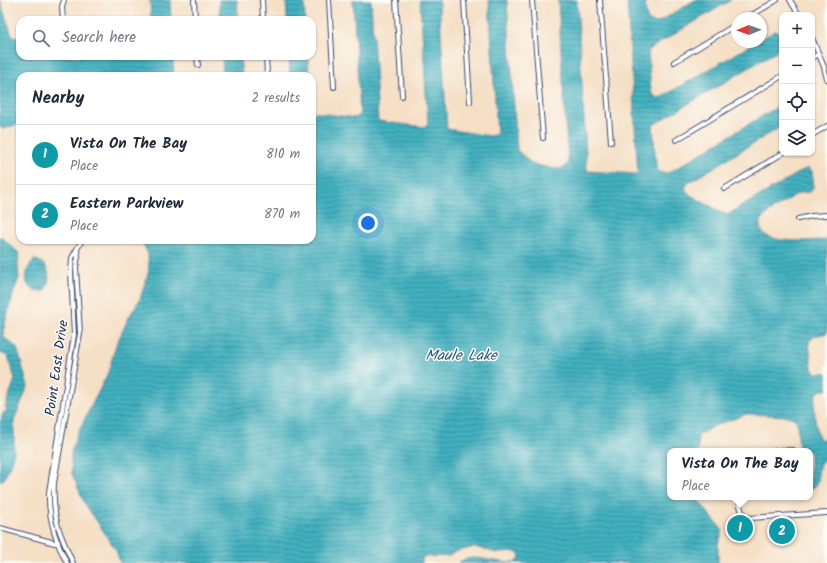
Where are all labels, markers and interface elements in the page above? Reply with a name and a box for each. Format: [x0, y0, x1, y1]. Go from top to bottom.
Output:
north arrow [731, 12, 767, 48]
map controls [779, 12, 815, 156]
button: + [779, 12, 815, 48]
search box [16, 16, 316, 60]
text: Search here [62, 26, 136, 50]
icon: search [30, 27, 52, 49]
button: − [779, 48, 815, 84]
button: locate [779, 84, 815, 120]
text: Nearby [32, 85, 84, 112]
text: 2 results [252, 88, 300, 109]
button: layers [779, 120, 815, 156]
text: Vista On The Bay [70, 132, 187, 156]
text: 1 [43, 144, 47, 165]
text: 810 m [266, 144, 300, 165]
text: Place [70, 156, 98, 177]
text: Eastern Parkview [70, 192, 183, 216]
text: 2 [41, 204, 49, 225]
text: 870 m [264, 204, 300, 225]
your location [358, 213, 378, 233]
text: Place [70, 216, 98, 237]
street label: Point East Drive [39, 318, 75, 418]
water label: Maule Lake [425, 344, 498, 368]
popup [667, 448, 813, 500]
text: Vista On The Bay [682, 452, 798, 476]
text: Place [682, 476, 710, 497]
pin: 1 [727, 513, 753, 543]
pin: 2 [769, 516, 795, 546]

